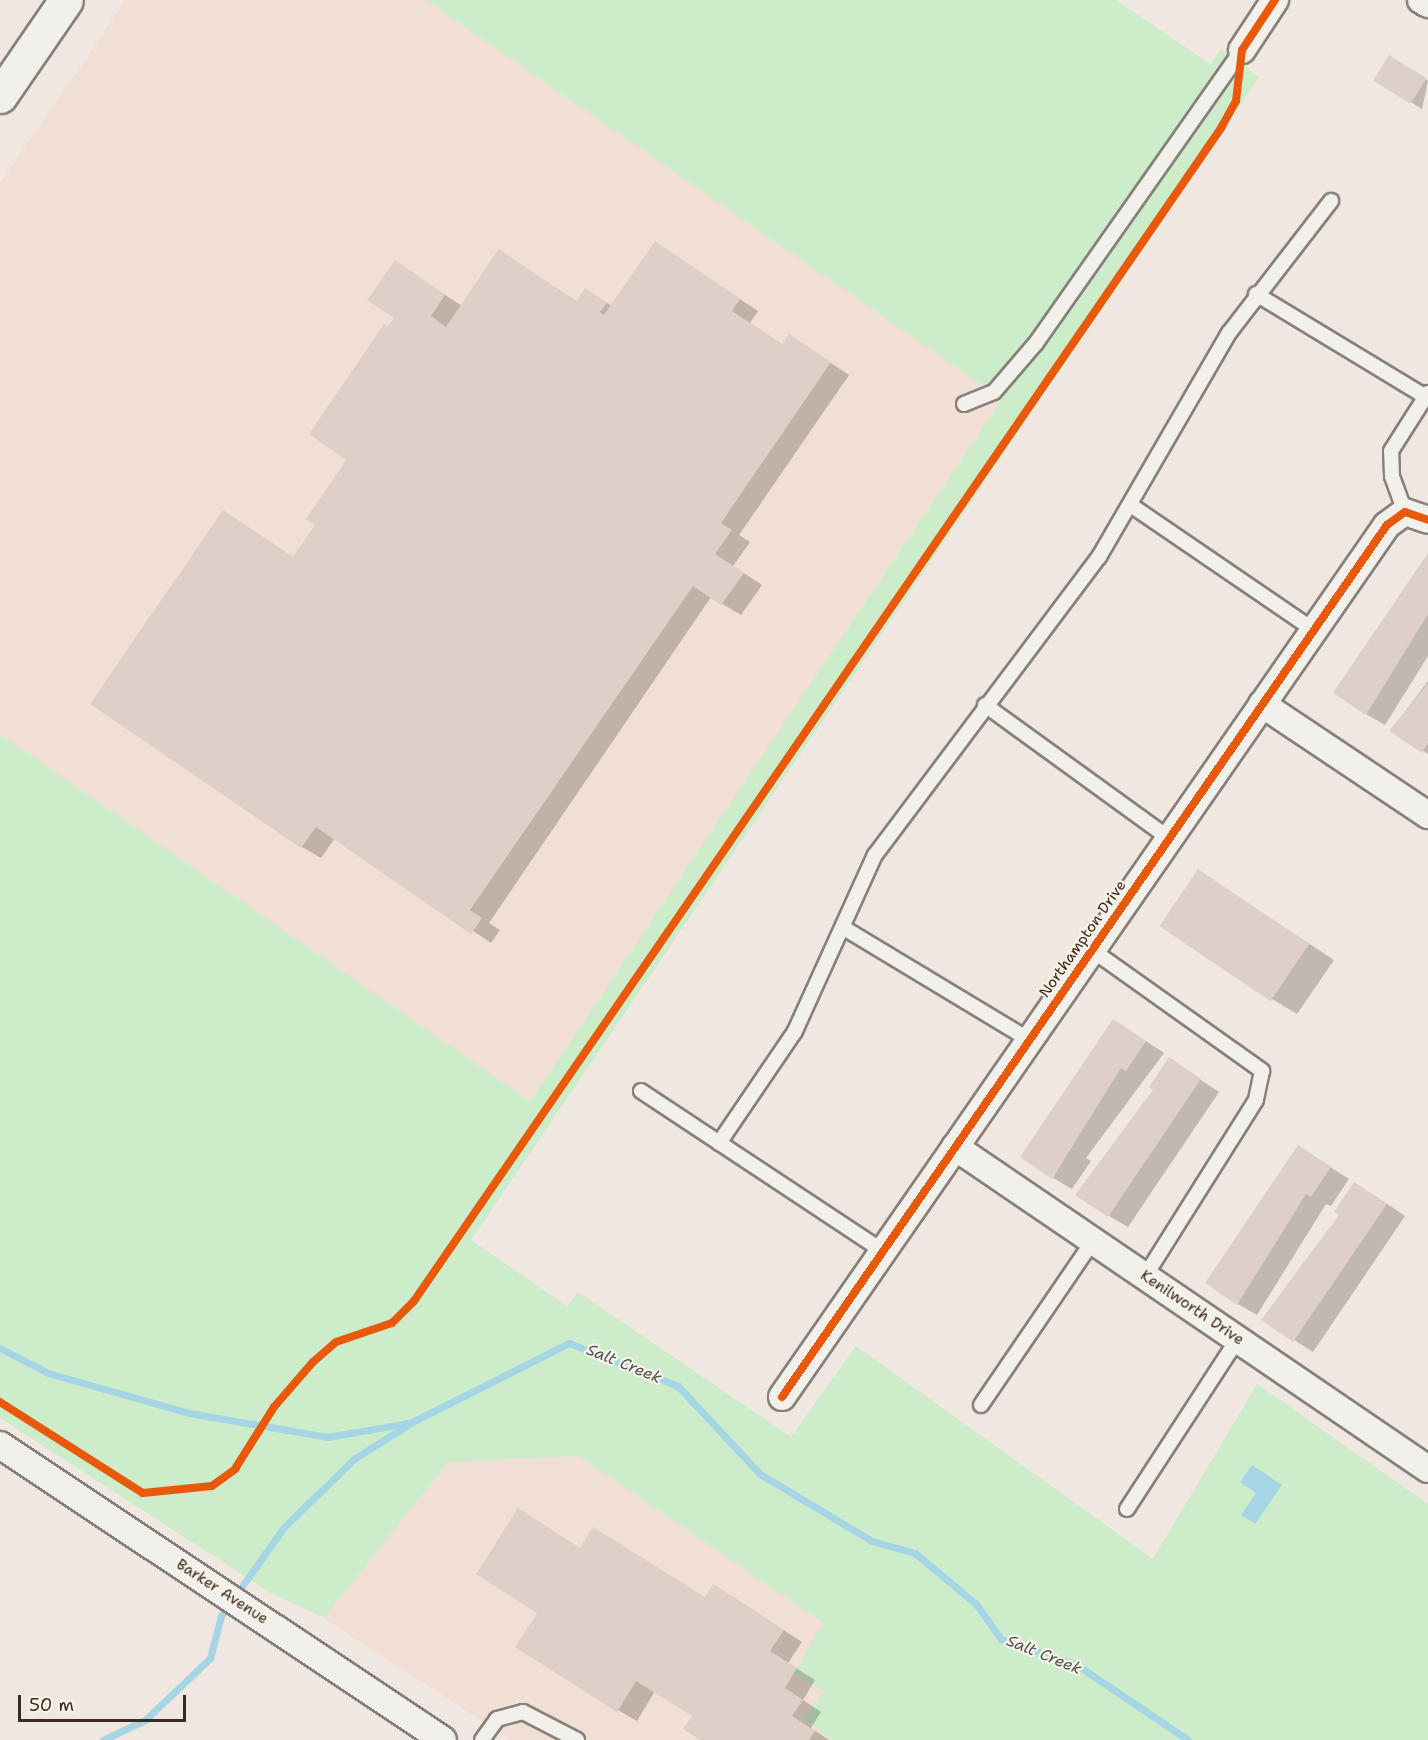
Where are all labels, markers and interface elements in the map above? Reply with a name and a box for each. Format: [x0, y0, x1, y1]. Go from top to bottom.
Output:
street label: Northampton Drive [1036, 877, 1130, 1001]
street label: Kenilworth Drive [1137, 1267, 1247, 1349]
water label: Salt Creek [584, 1340, 664, 1388]
street label: Barker Avenue [173, 1556, 271, 1628]
water label: Salt Creek [1004, 1631, 1084, 1679]
scale bar [21, 1683, 189, 1721]
text: 50 m [29, 1693, 74, 1717]

